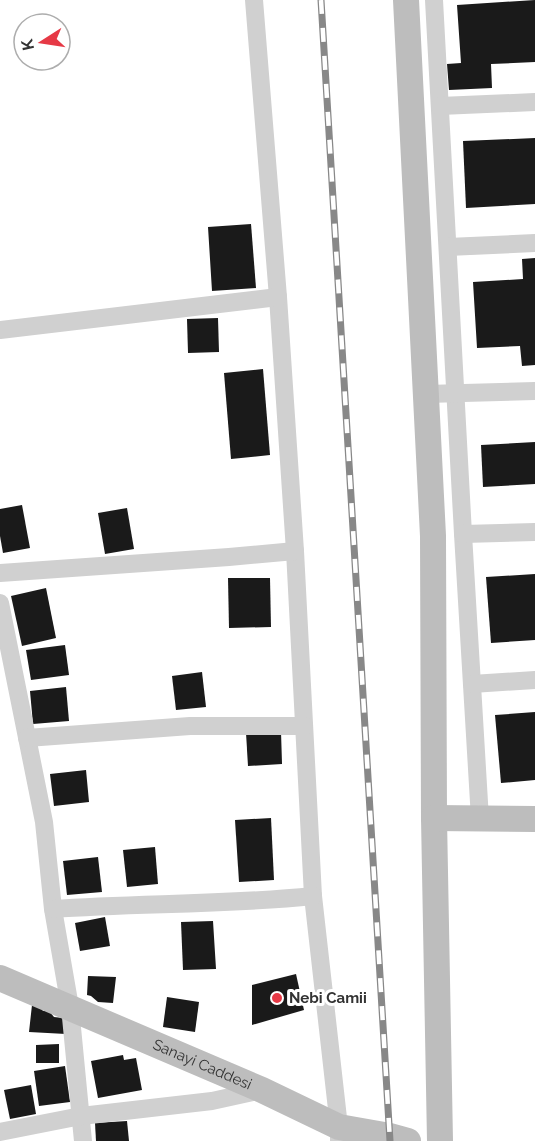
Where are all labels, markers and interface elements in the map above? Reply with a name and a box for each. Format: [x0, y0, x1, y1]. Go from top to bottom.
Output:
north arrow [12, 12, 72, 72]
text: K [17, 38, 38, 52]
place label: Nebi Camii [289, 989, 367, 1007]
marker: Nebi Camii [270, 991, 284, 1005]
street label: Sanayi Caddesi [150, 1035, 254, 1094]

